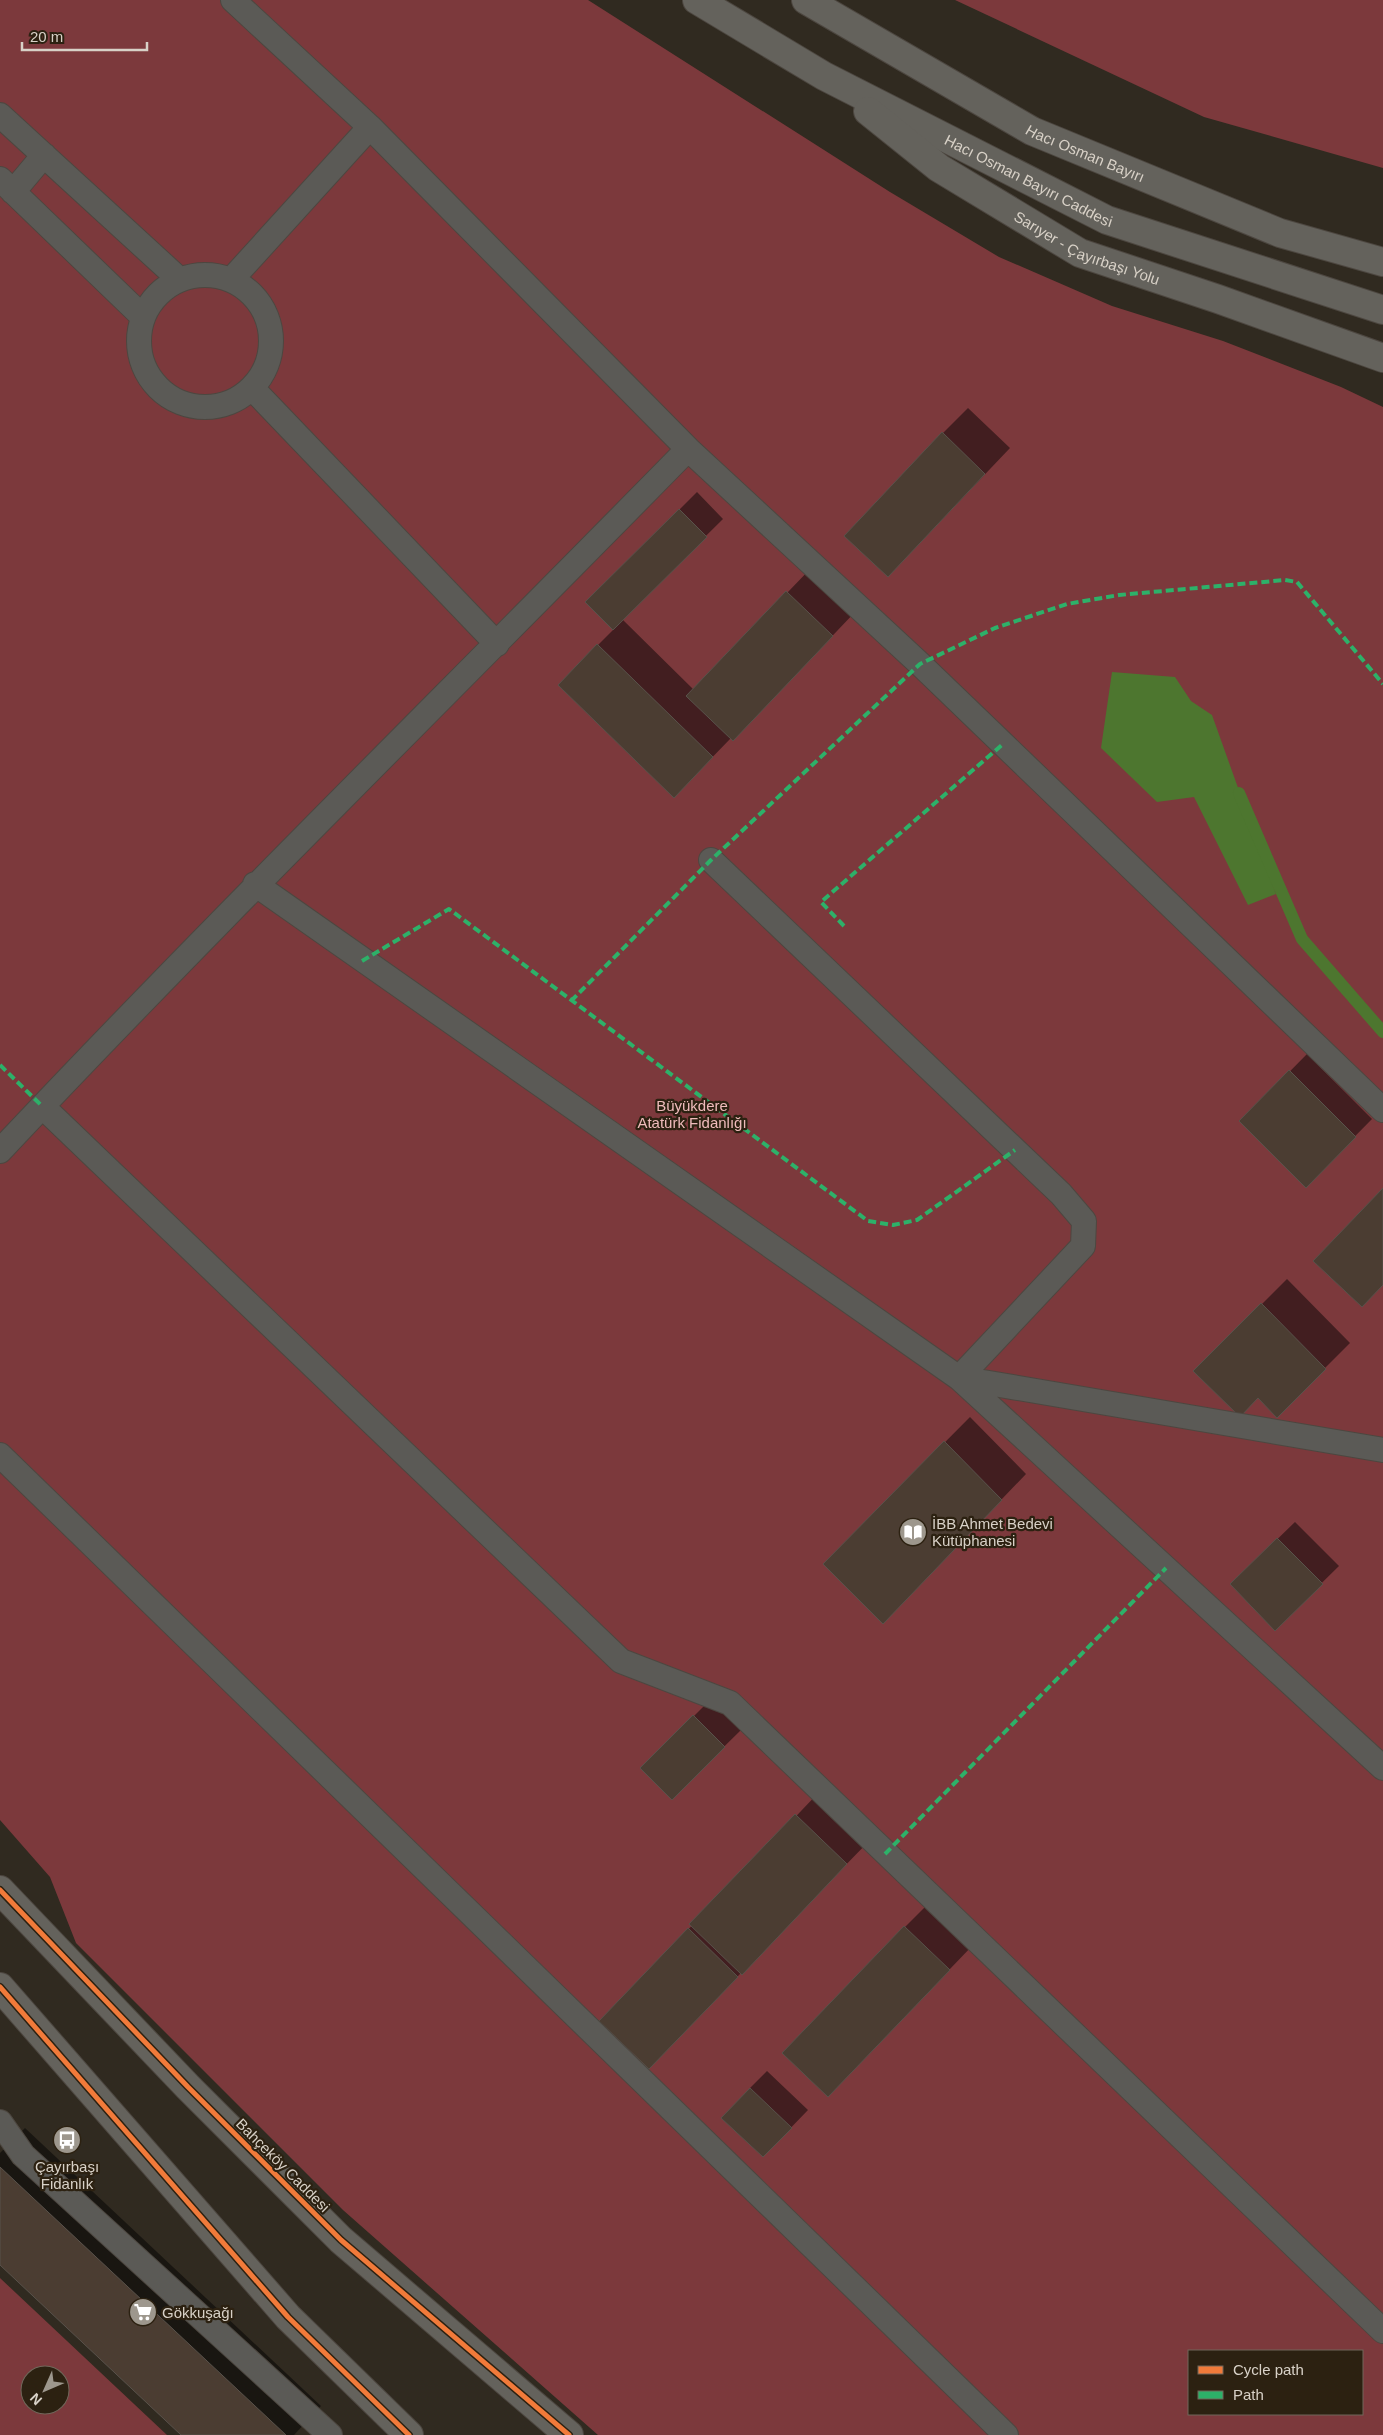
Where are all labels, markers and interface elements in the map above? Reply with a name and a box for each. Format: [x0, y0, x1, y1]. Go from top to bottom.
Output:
scale bar [22, 20, 148, 52]
text: 20 m [30, 28, 63, 45]
street label: Hacı Osman Bayırı [1023, 121, 1147, 185]
street label: Hacı Osman Bayırı Caddesi [942, 131, 1115, 230]
street label: Sarıyer - Çayırbaşı Yolu [1011, 207, 1162, 287]
park label: Büyükdere Atatürk Fidanlığı [637, 1097, 747, 1131]
place label: İBB Ahmet Bedevi Kütüphanesi [932, 1515, 1053, 1549]
library icon: İBB Ahmet Bedevi Kütüphanesi [898, 1517, 928, 1547]
street label: Bahçeköy Caddesi [233, 2115, 333, 2215]
bus stop icon: Çayırbaşı Fidanlık [52, 2125, 82, 2155]
place label: Çayırbaşı Fidanlık [35, 2158, 99, 2192]
supermarket icon: Gökkuşağı [128, 2297, 158, 2327]
place label: Gökkuşağı [162, 2304, 234, 2321]
legend [1188, 2350, 1363, 2415]
text: Cycle path [1233, 2361, 1304, 2378]
north arrow [20, 2365, 70, 2415]
text: Path [1233, 2386, 1264, 2403]
text: N [27, 2390, 45, 2408]

